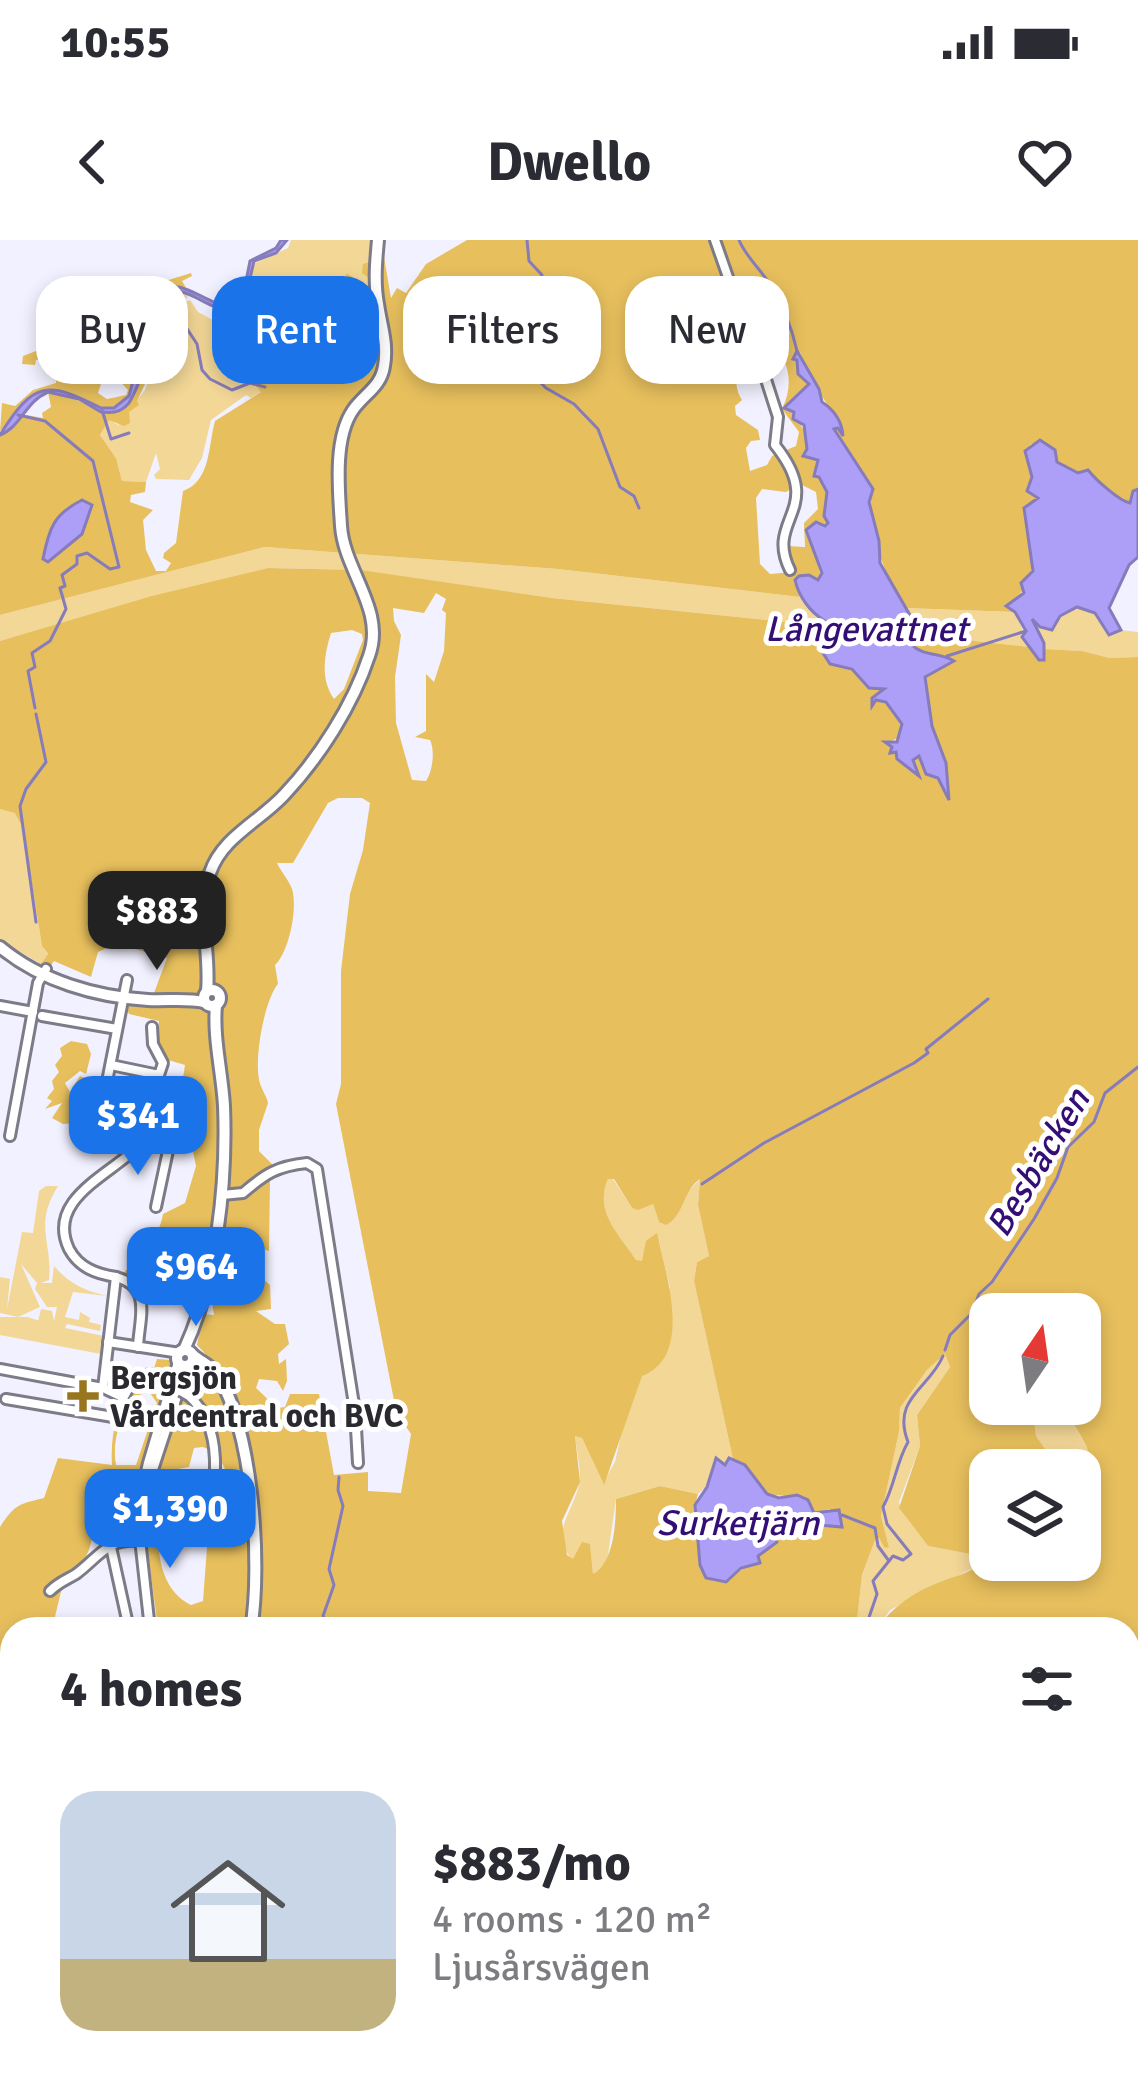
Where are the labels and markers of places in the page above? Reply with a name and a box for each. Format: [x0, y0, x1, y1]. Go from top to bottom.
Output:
pin: $883 [86, 871, 228, 973]
pin: $341 [67, 1076, 209, 1178]
pin: $964 [125, 1227, 267, 1329]
place label: Bergsjön Vårdcentral och BVC [110, 1358, 404, 1437]
marker: Bergsjön Vårdcentral och BVC [67, 1380, 99, 1412]
pin: $1,390 [72, 1469, 268, 1571]

